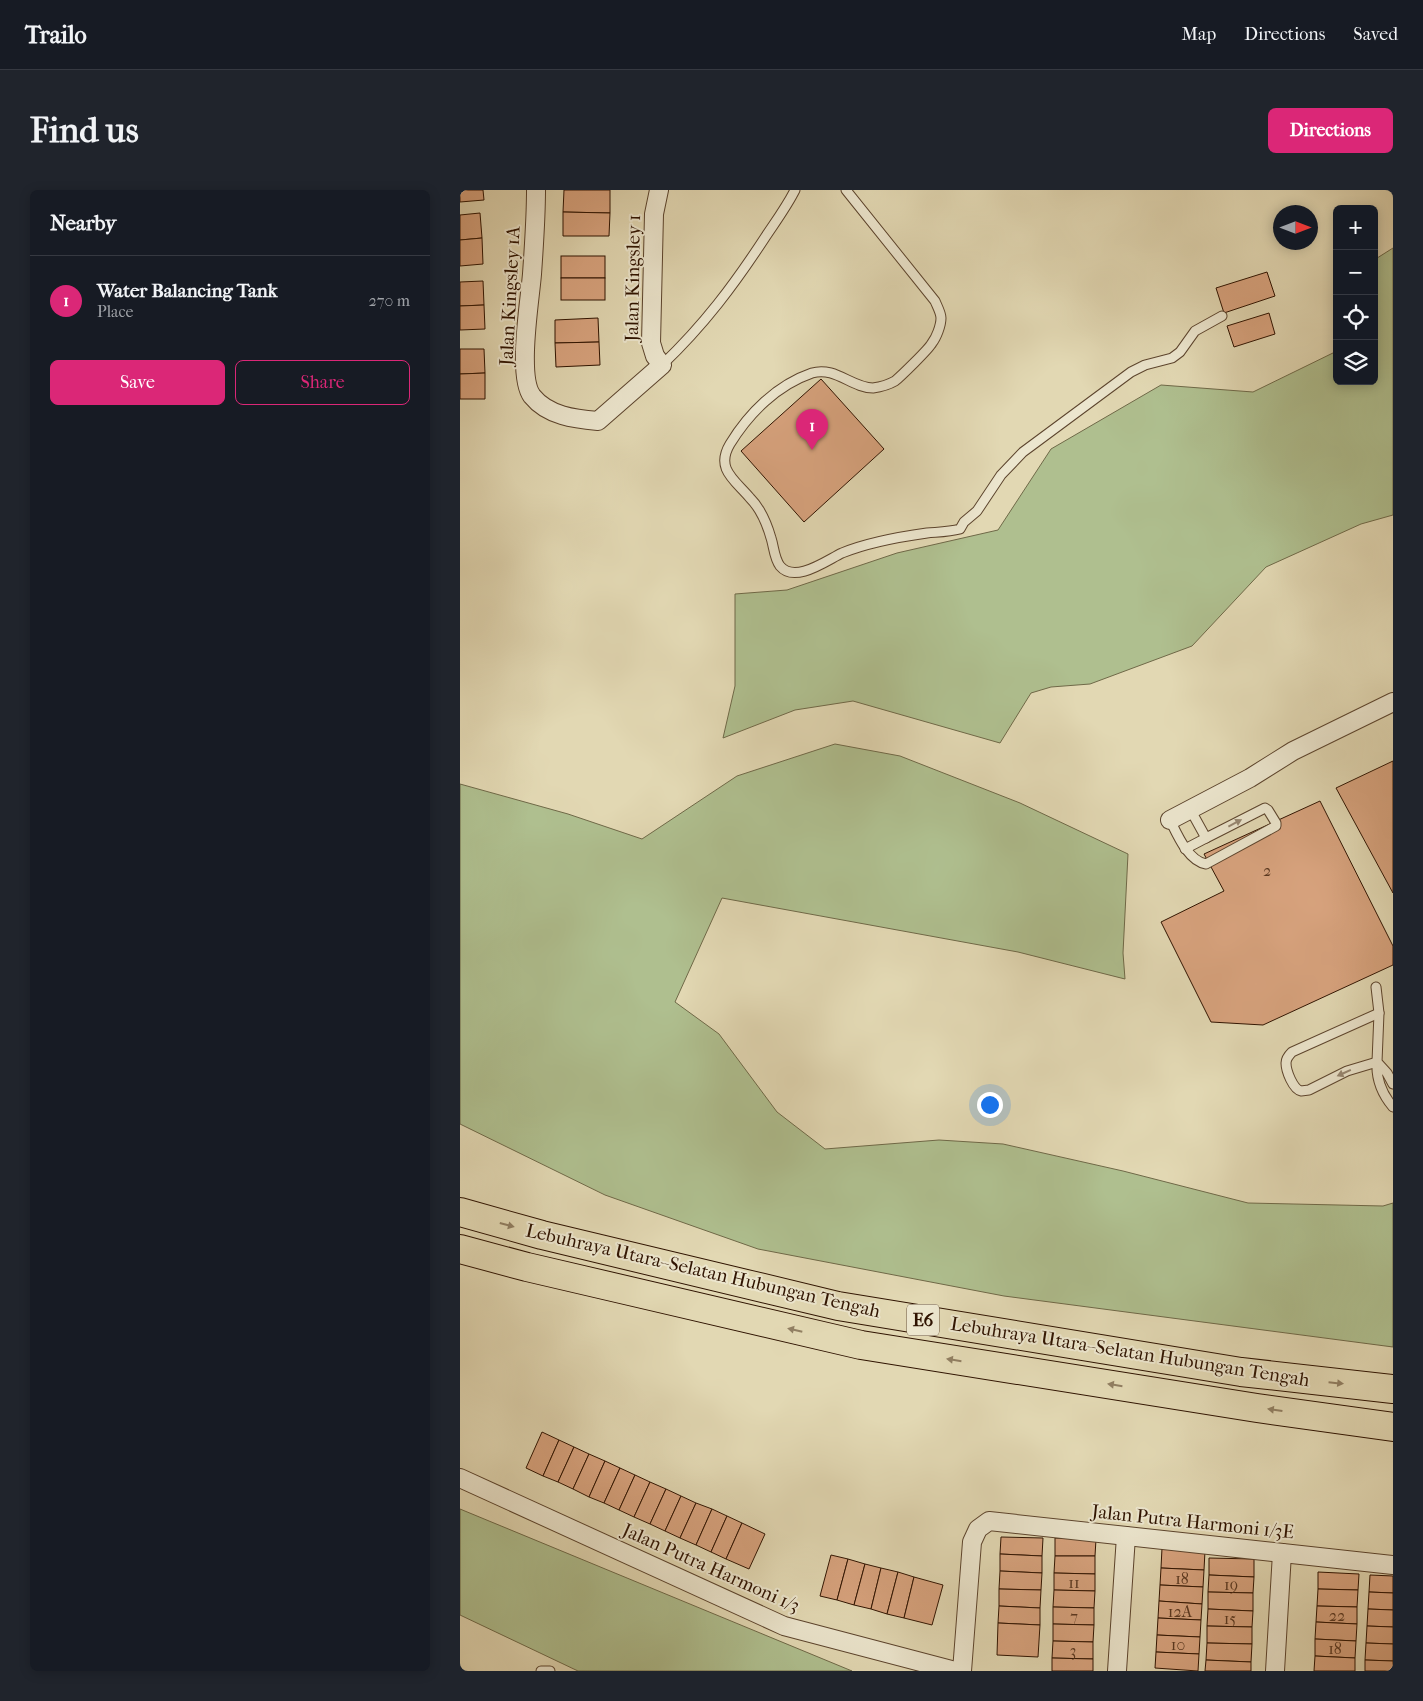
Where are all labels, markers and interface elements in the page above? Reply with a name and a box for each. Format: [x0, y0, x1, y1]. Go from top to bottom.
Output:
text: Trailo [25, 21, 87, 49]
text: Map [1182, 24, 1216, 45]
text: Directions [1244, 24, 1325, 45]
text: Saved [1353, 24, 1398, 45]
button: Directions [1268, 108, 1393, 153]
text: Find us [30, 110, 139, 151]
north arrow [1273, 205, 1318, 250]
map controls [1333, 205, 1378, 385]
button: + [1333, 205, 1378, 250]
text: Nearby [50, 211, 116, 235]
street label: Jalan Kingsley 1 [621, 214, 645, 344]
street label: Jalan Kingsley 1A [495, 225, 525, 368]
button: − [1333, 250, 1378, 295]
text: Water Balancing Tank [97, 280, 278, 302]
text: 1 [63, 291, 69, 310]
text: 270 m [369, 291, 410, 310]
button: locate [1333, 295, 1378, 340]
text: Place [97, 302, 133, 321]
button: layers [1333, 340, 1378, 385]
button: Save [50, 360, 225, 405]
button: Share [235, 360, 410, 405]
pin: 1 [796, 409, 828, 450]
one-way arrow [1228, 819, 1242, 827]
house number: 2 [1263, 861, 1271, 880]
one-way arrow [1337, 1069, 1351, 1077]
your location [977, 1092, 1003, 1118]
street label: Lebuhraya Utara–Selatan Hubungan Tengah [524, 1219, 883, 1323]
one-way arrow [500, 1222, 515, 1230]
road number: E6 [907, 1304, 939, 1336]
street label: Lebuhraya Utara–Selatan Hubungan Tengah [949, 1313, 1311, 1391]
one-way arrow [787, 1326, 802, 1334]
one-way arrow [946, 1356, 962, 1364]
one-way arrow [1329, 1379, 1345, 1387]
one-way arrow [1106, 1381, 1122, 1389]
one-way arrow [1267, 1406, 1283, 1414]
street label: Jalan Putra Harmoni 1/3E [1089, 1500, 1296, 1544]
street label: Jalan Putra Harmoni 1/3 [617, 1518, 803, 1617]
house number: 18 [1175, 1569, 1189, 1588]
house number: 11 [1068, 1573, 1080, 1592]
house number: 19 [1224, 1575, 1238, 1594]
house number: 12A [1168, 1602, 1193, 1621]
house number: 22 [1329, 1606, 1345, 1625]
house number: 7 [1070, 1607, 1078, 1626]
house number: 15 [1224, 1609, 1236, 1628]
house number: 10 [1171, 1635, 1185, 1654]
house number: 18 [1328, 1639, 1342, 1658]
house number: 3 [1070, 1641, 1076, 1660]

